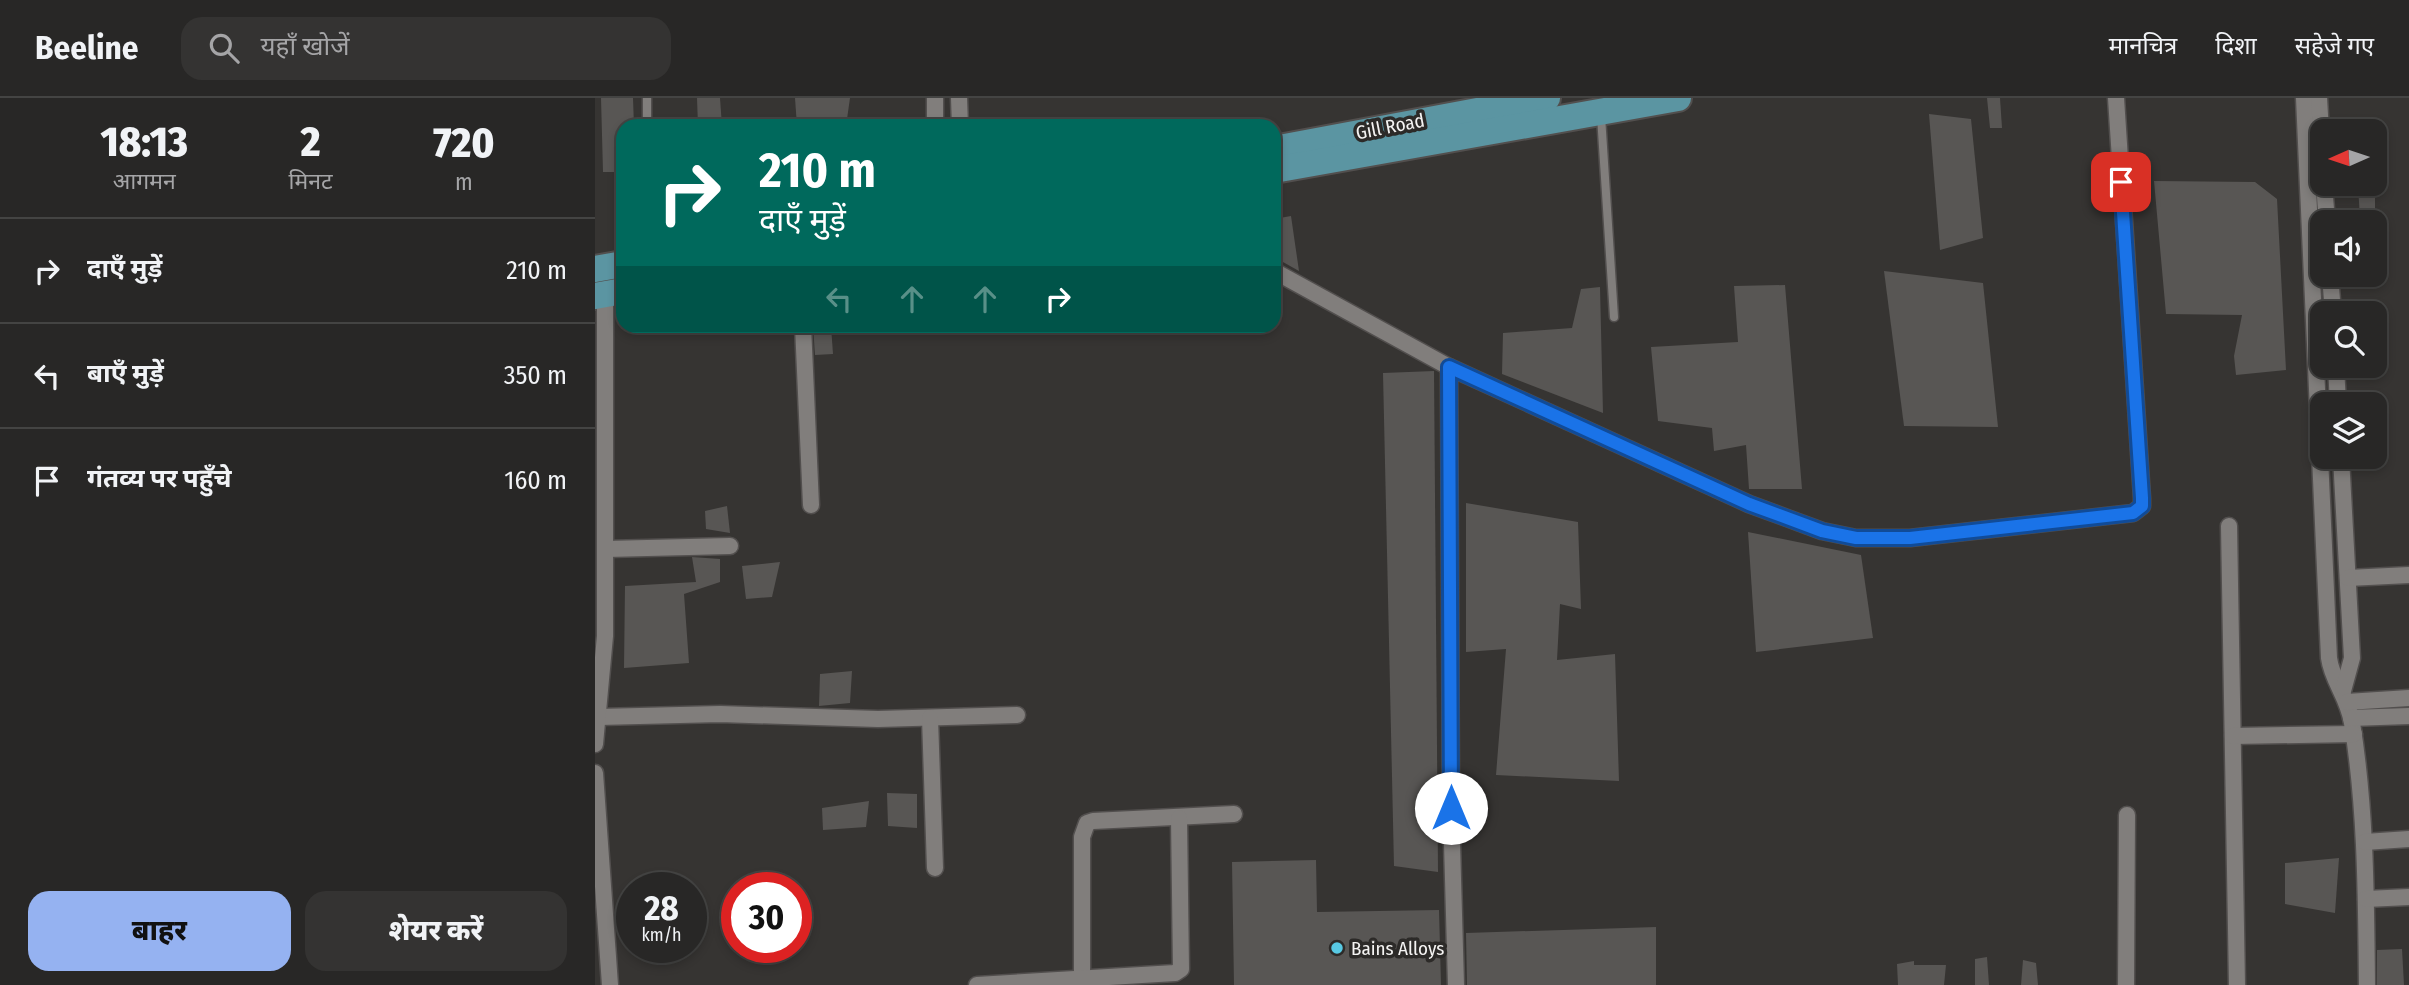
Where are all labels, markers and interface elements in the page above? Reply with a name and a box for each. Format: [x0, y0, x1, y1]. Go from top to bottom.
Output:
search box [181, 17, 671, 80]
text: Beeline [35, 28, 139, 68]
icon: search [205, 29, 243, 67]
text: यहाँ खोजें [261, 31, 350, 62]
text: मानचित्र [2109, 32, 2177, 60]
text: दिशा [2215, 32, 2257, 60]
text: सहेजे गए [2295, 32, 2374, 60]
street label: Gill Road [1354, 109, 1426, 144]
text: 18:13 [101, 117, 188, 167]
text: 2 [301, 117, 320, 167]
text: 720 [433, 118, 494, 168]
north arrow [2310, 119, 2387, 196]
map controls [2310, 119, 2387, 469]
text: 210 m [759, 141, 876, 200]
icon: right [644, 147, 735, 238]
pin [2091, 152, 2151, 212]
icon: arrive [2102, 163, 2140, 201]
text: आगमन [113, 167, 176, 195]
text: मिनट [289, 167, 333, 195]
text: m [455, 168, 473, 196]
text: दाएँ मुड़ें [759, 201, 846, 239]
button: sound [2310, 210, 2387, 287]
icon: right [28, 252, 66, 290]
text: दाएँ मुड़ें [87, 253, 162, 284]
text: 210 m [506, 255, 567, 286]
icon: left [820, 280, 858, 318]
icon: ahead [893, 280, 931, 318]
icon: ahead [966, 280, 1004, 318]
icon: right [1039, 280, 1077, 318]
button: search [2310, 301, 2387, 378]
icon: left [28, 357, 66, 395]
text: बाएँ मुड़ें [87, 358, 164, 389]
text: 350 m [504, 360, 567, 391]
button: layers [2310, 392, 2387, 469]
icon: arrive [28, 462, 66, 500]
text: गंतव्य पर पहुँचे [87, 463, 231, 494]
text: 160 m [504, 465, 567, 496]
position arrow [1414, 771, 1488, 845]
speed limit sign: 30 [721, 872, 812, 963]
text: 28 [644, 887, 679, 929]
button: बाहर [28, 891, 291, 971]
button: शेयर करें [305, 891, 567, 971]
text: km/h [641, 924, 682, 946]
place label: Bains Alloys [1351, 937, 1444, 960]
marker: Bains Alloys [1329, 940, 1345, 956]

